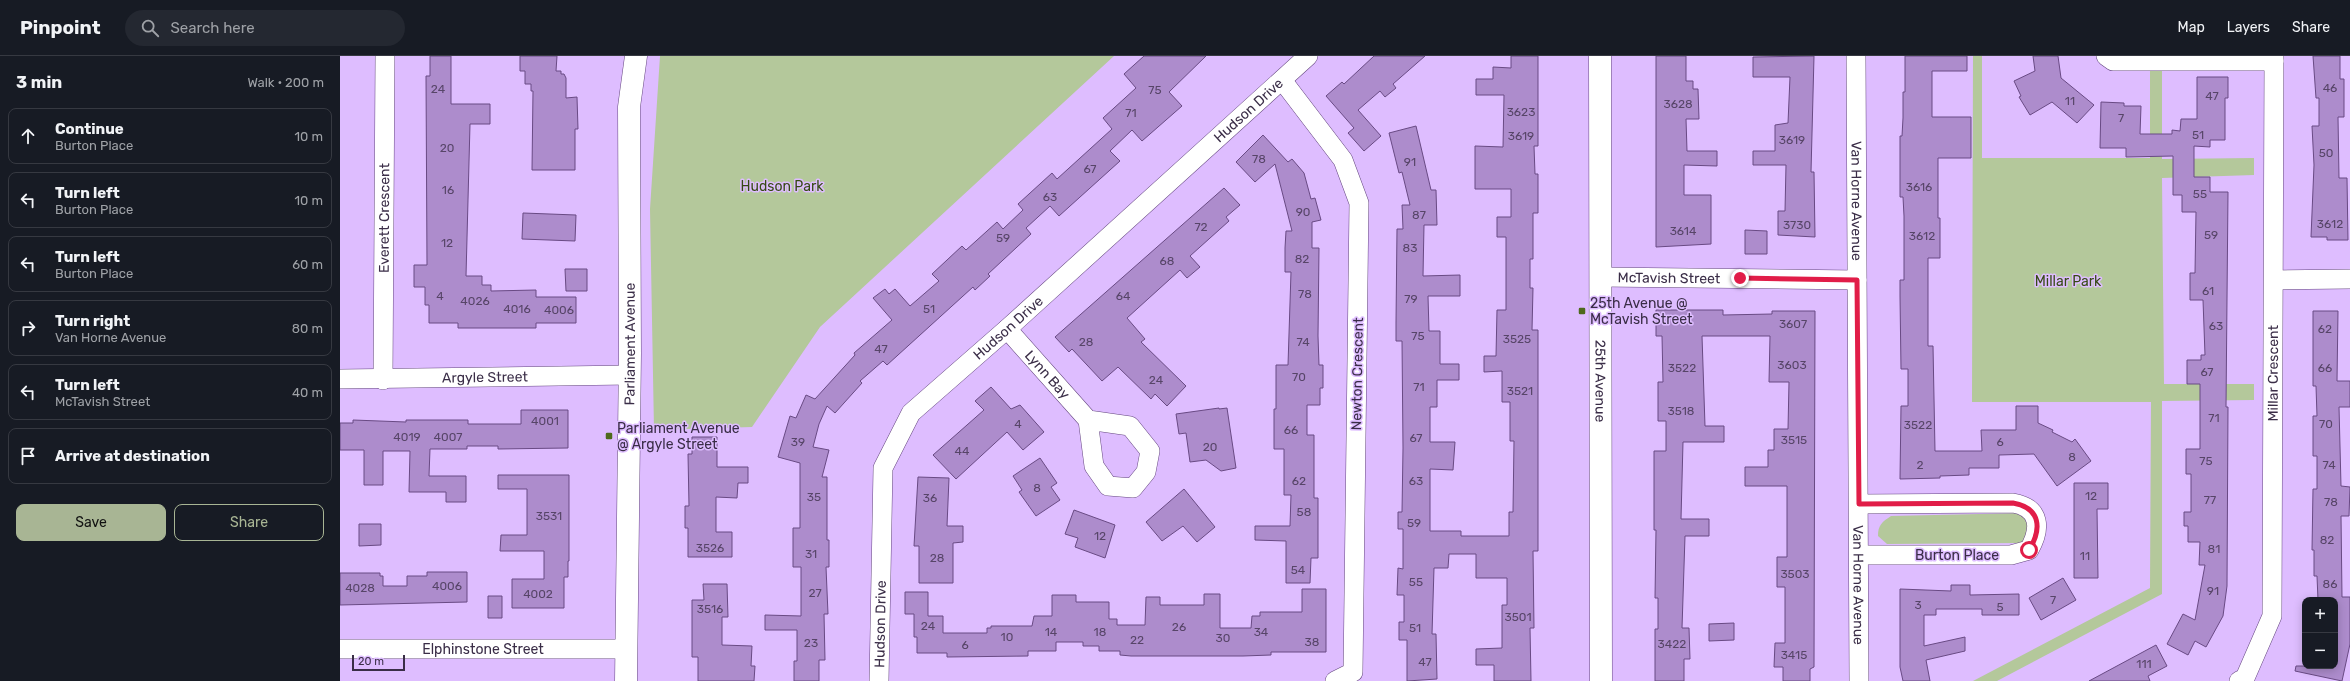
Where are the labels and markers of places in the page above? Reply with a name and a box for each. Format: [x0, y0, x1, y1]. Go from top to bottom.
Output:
place label: 25th Avenue @ McTavish Street [1590, 295, 1693, 328]
marker: 25th Avenue @ McTavish Street [1577, 306, 1587, 316]
place label: Parliament Avenue @ Argyle Street [617, 420, 740, 453]
marker: Parliament Avenue @ Argyle Street [604, 431, 614, 441]

